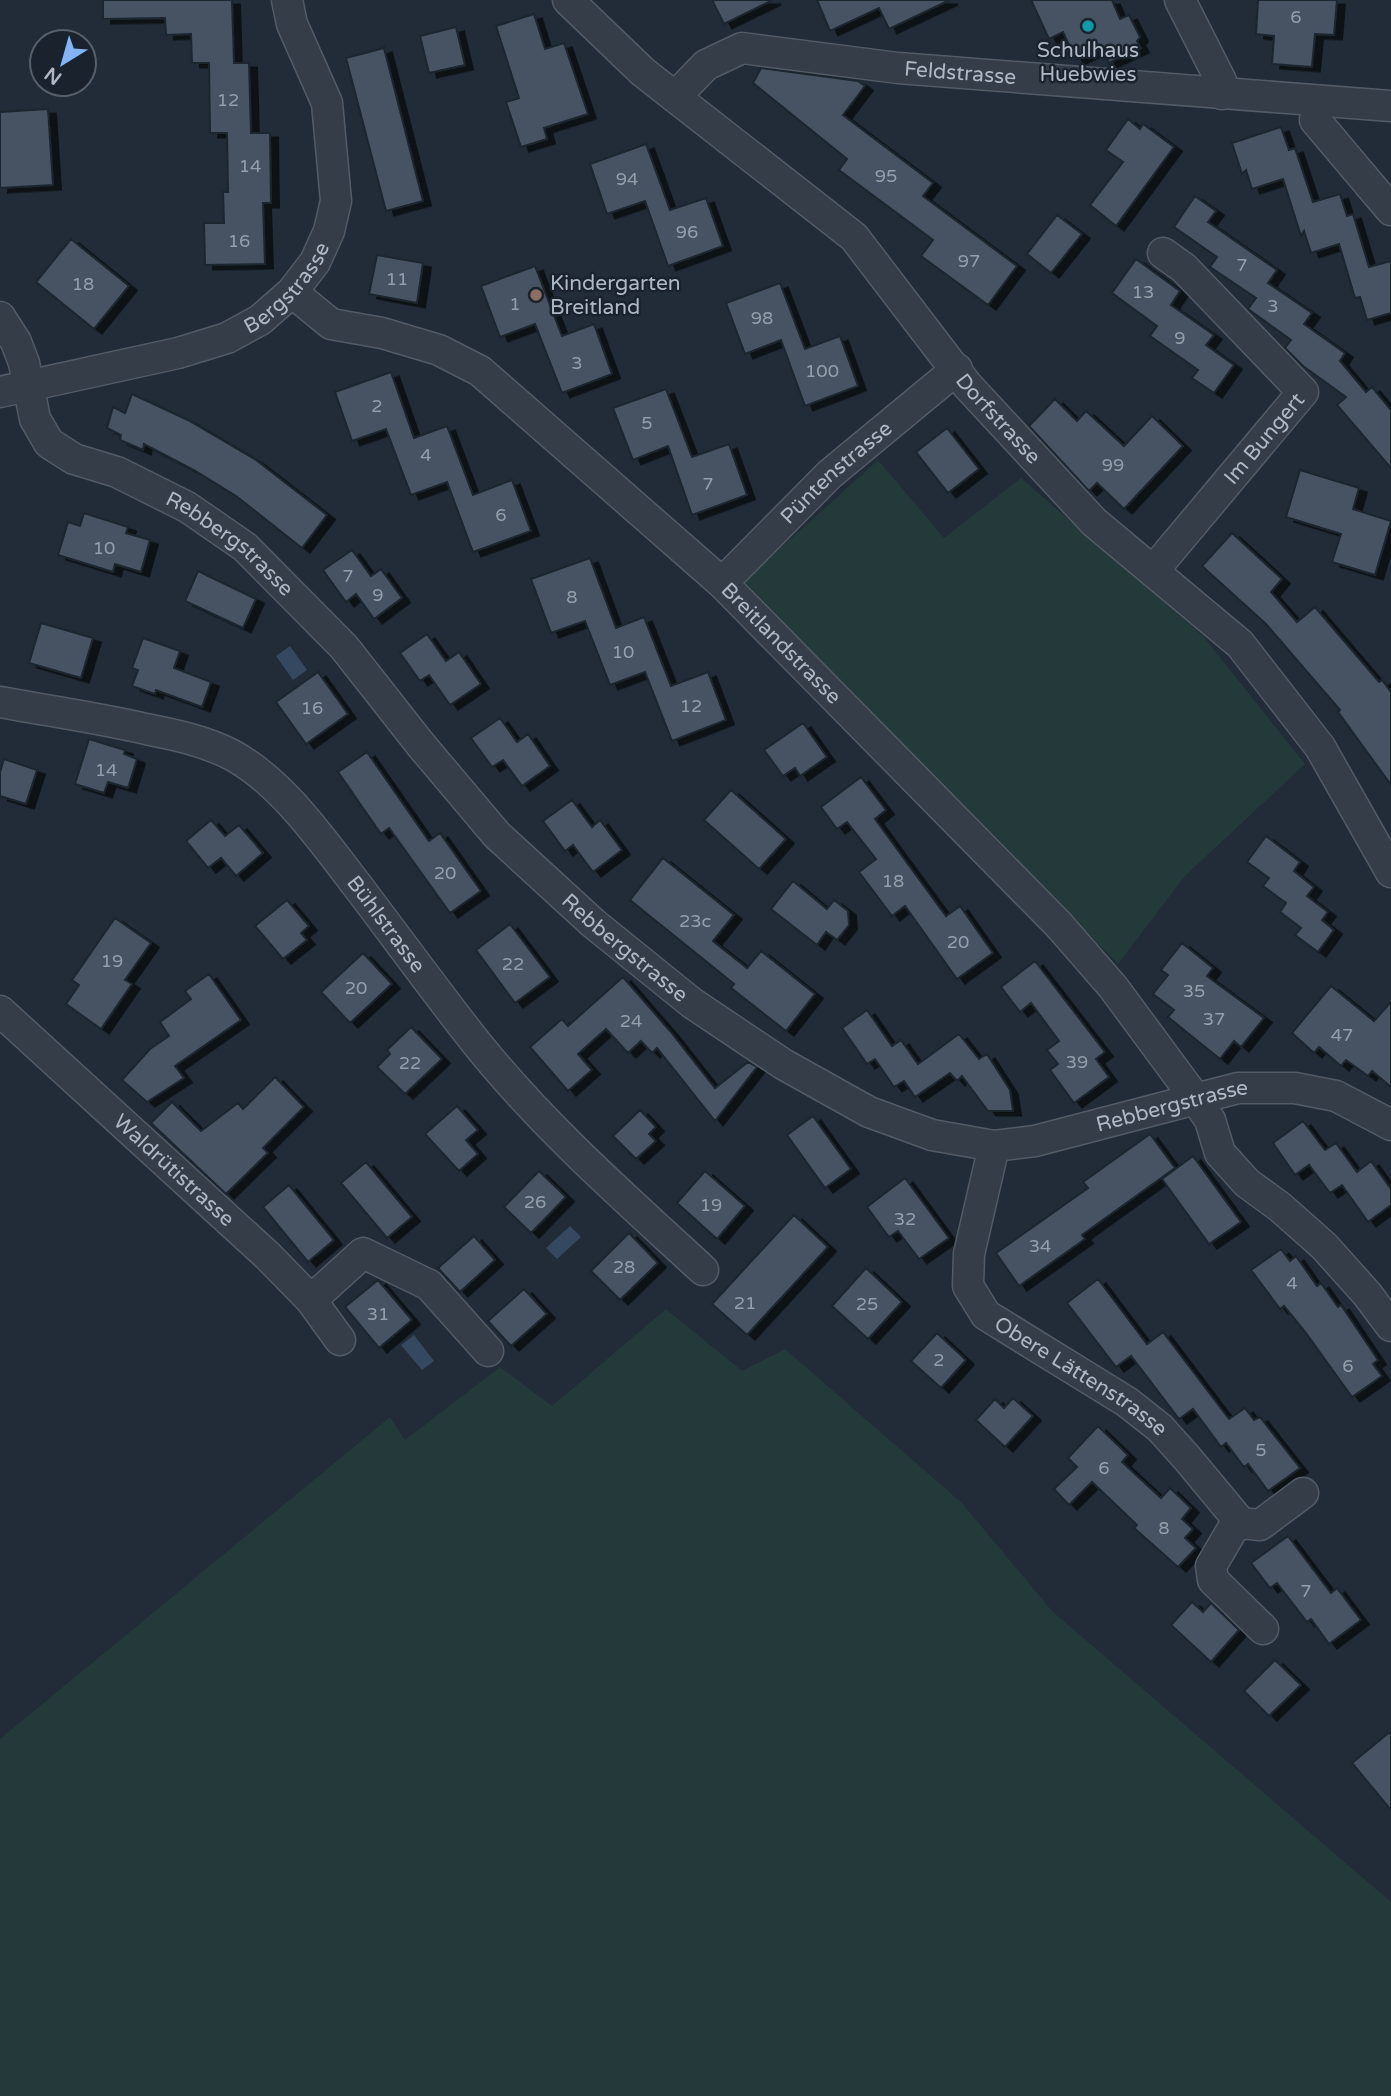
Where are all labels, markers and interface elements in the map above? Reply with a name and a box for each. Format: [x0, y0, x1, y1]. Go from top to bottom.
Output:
house number: 6 [1290, 6, 1302, 28]
marker: Schulhaus Huebwies [1080, 18, 1096, 34]
north arrow [28, 28, 98, 98]
place label: Schulhaus Huebwies [1037, 38, 1139, 87]
street label: Feldstrasse [903, 56, 1017, 90]
text: N [41, 62, 66, 89]
house number: 12 [217, 89, 239, 111]
house number: 14 [239, 155, 261, 177]
house number: 95 [875, 165, 897, 187]
house number: 94 [616, 168, 638, 190]
house number: 96 [676, 221, 698, 243]
house number: 16 [228, 230, 250, 252]
street label: Bergstrasse [239, 238, 335, 339]
house number: 97 [958, 250, 980, 272]
house number: 7 [1236, 254, 1248, 276]
house number: 11 [386, 268, 408, 290]
place label: Kindergarten Breitland [550, 271, 681, 320]
house number: 18 [72, 273, 94, 295]
house number: 13 [1132, 281, 1154, 303]
marker: Kindergarten Breitland [528, 287, 544, 303]
house number: 1 [509, 293, 521, 315]
house number: 3 [1267, 295, 1279, 317]
house number: 98 [751, 307, 773, 329]
house number: 9 [1174, 327, 1186, 349]
house number: 3 [571, 352, 583, 374]
house number: 100 [805, 360, 839, 382]
street label: Dorfstrasse [950, 369, 1046, 469]
street label: Im Bungert [1219, 388, 1310, 489]
house number: 2 [371, 395, 383, 417]
house number: 5 [641, 412, 653, 434]
street label: Püntenstrasse [775, 416, 897, 529]
house number: 4 [420, 444, 432, 466]
house number: 99 [1102, 454, 1124, 476]
house number: 7 [702, 473, 714, 495]
street label: Rebbergstrasse [162, 486, 299, 601]
house number: 6 [495, 504, 507, 526]
house number: 10 [93, 537, 115, 559]
house number: 7 [342, 565, 354, 587]
street label: Breitlandstrasse [716, 577, 847, 709]
house number: 9 [372, 584, 384, 606]
house number: 8 [566, 586, 578, 608]
house number: 10 [612, 641, 634, 663]
house number: 12 [680, 695, 702, 717]
house number: 16 [301, 697, 323, 719]
house number: 14 [95, 759, 117, 781]
house number: 20 [434, 862, 456, 884]
street label: Bühlstrasse [342, 870, 431, 978]
house number: 18 [882, 870, 904, 892]
street label: Rebbergstrasse [557, 888, 693, 1007]
house number: 23c [679, 910, 711, 932]
house number: 20 [947, 931, 969, 953]
house number: 19 [101, 950, 123, 972]
house number: 22 [502, 953, 524, 975]
house number: 20 [345, 977, 367, 999]
house number: 35 [1183, 980, 1205, 1002]
house number: 37 [1203, 1008, 1225, 1030]
house number: 24 [620, 1010, 642, 1032]
house number: 47 [1331, 1024, 1353, 1046]
house number: 39 [1066, 1051, 1088, 1073]
house number: 22 [399, 1052, 421, 1074]
street label: Rebbergstrasse [1093, 1076, 1248, 1137]
street label: Waldrütistrasse [109, 1109, 240, 1232]
house number: 26 [524, 1191, 546, 1213]
house number: 19 [700, 1194, 722, 1216]
house number: 32 [894, 1208, 916, 1230]
house number: 34 [1029, 1235, 1051, 1257]
house number: 28 [613, 1256, 635, 1278]
house number: 4 [1286, 1272, 1298, 1294]
house number: 21 [734, 1292, 756, 1314]
house number: 25 [856, 1293, 878, 1315]
house number: 31 [367, 1303, 389, 1325]
street label: Obere Lättenstrasse [990, 1311, 1173, 1441]
house number: 2 [933, 1349, 945, 1371]
house number: 6 [1342, 1355, 1354, 1377]
house number: 5 [1255, 1439, 1267, 1461]
house number: 6 [1098, 1457, 1110, 1479]
house number: 8 [1158, 1517, 1170, 1539]
house number: 7 [1300, 1580, 1312, 1602]

